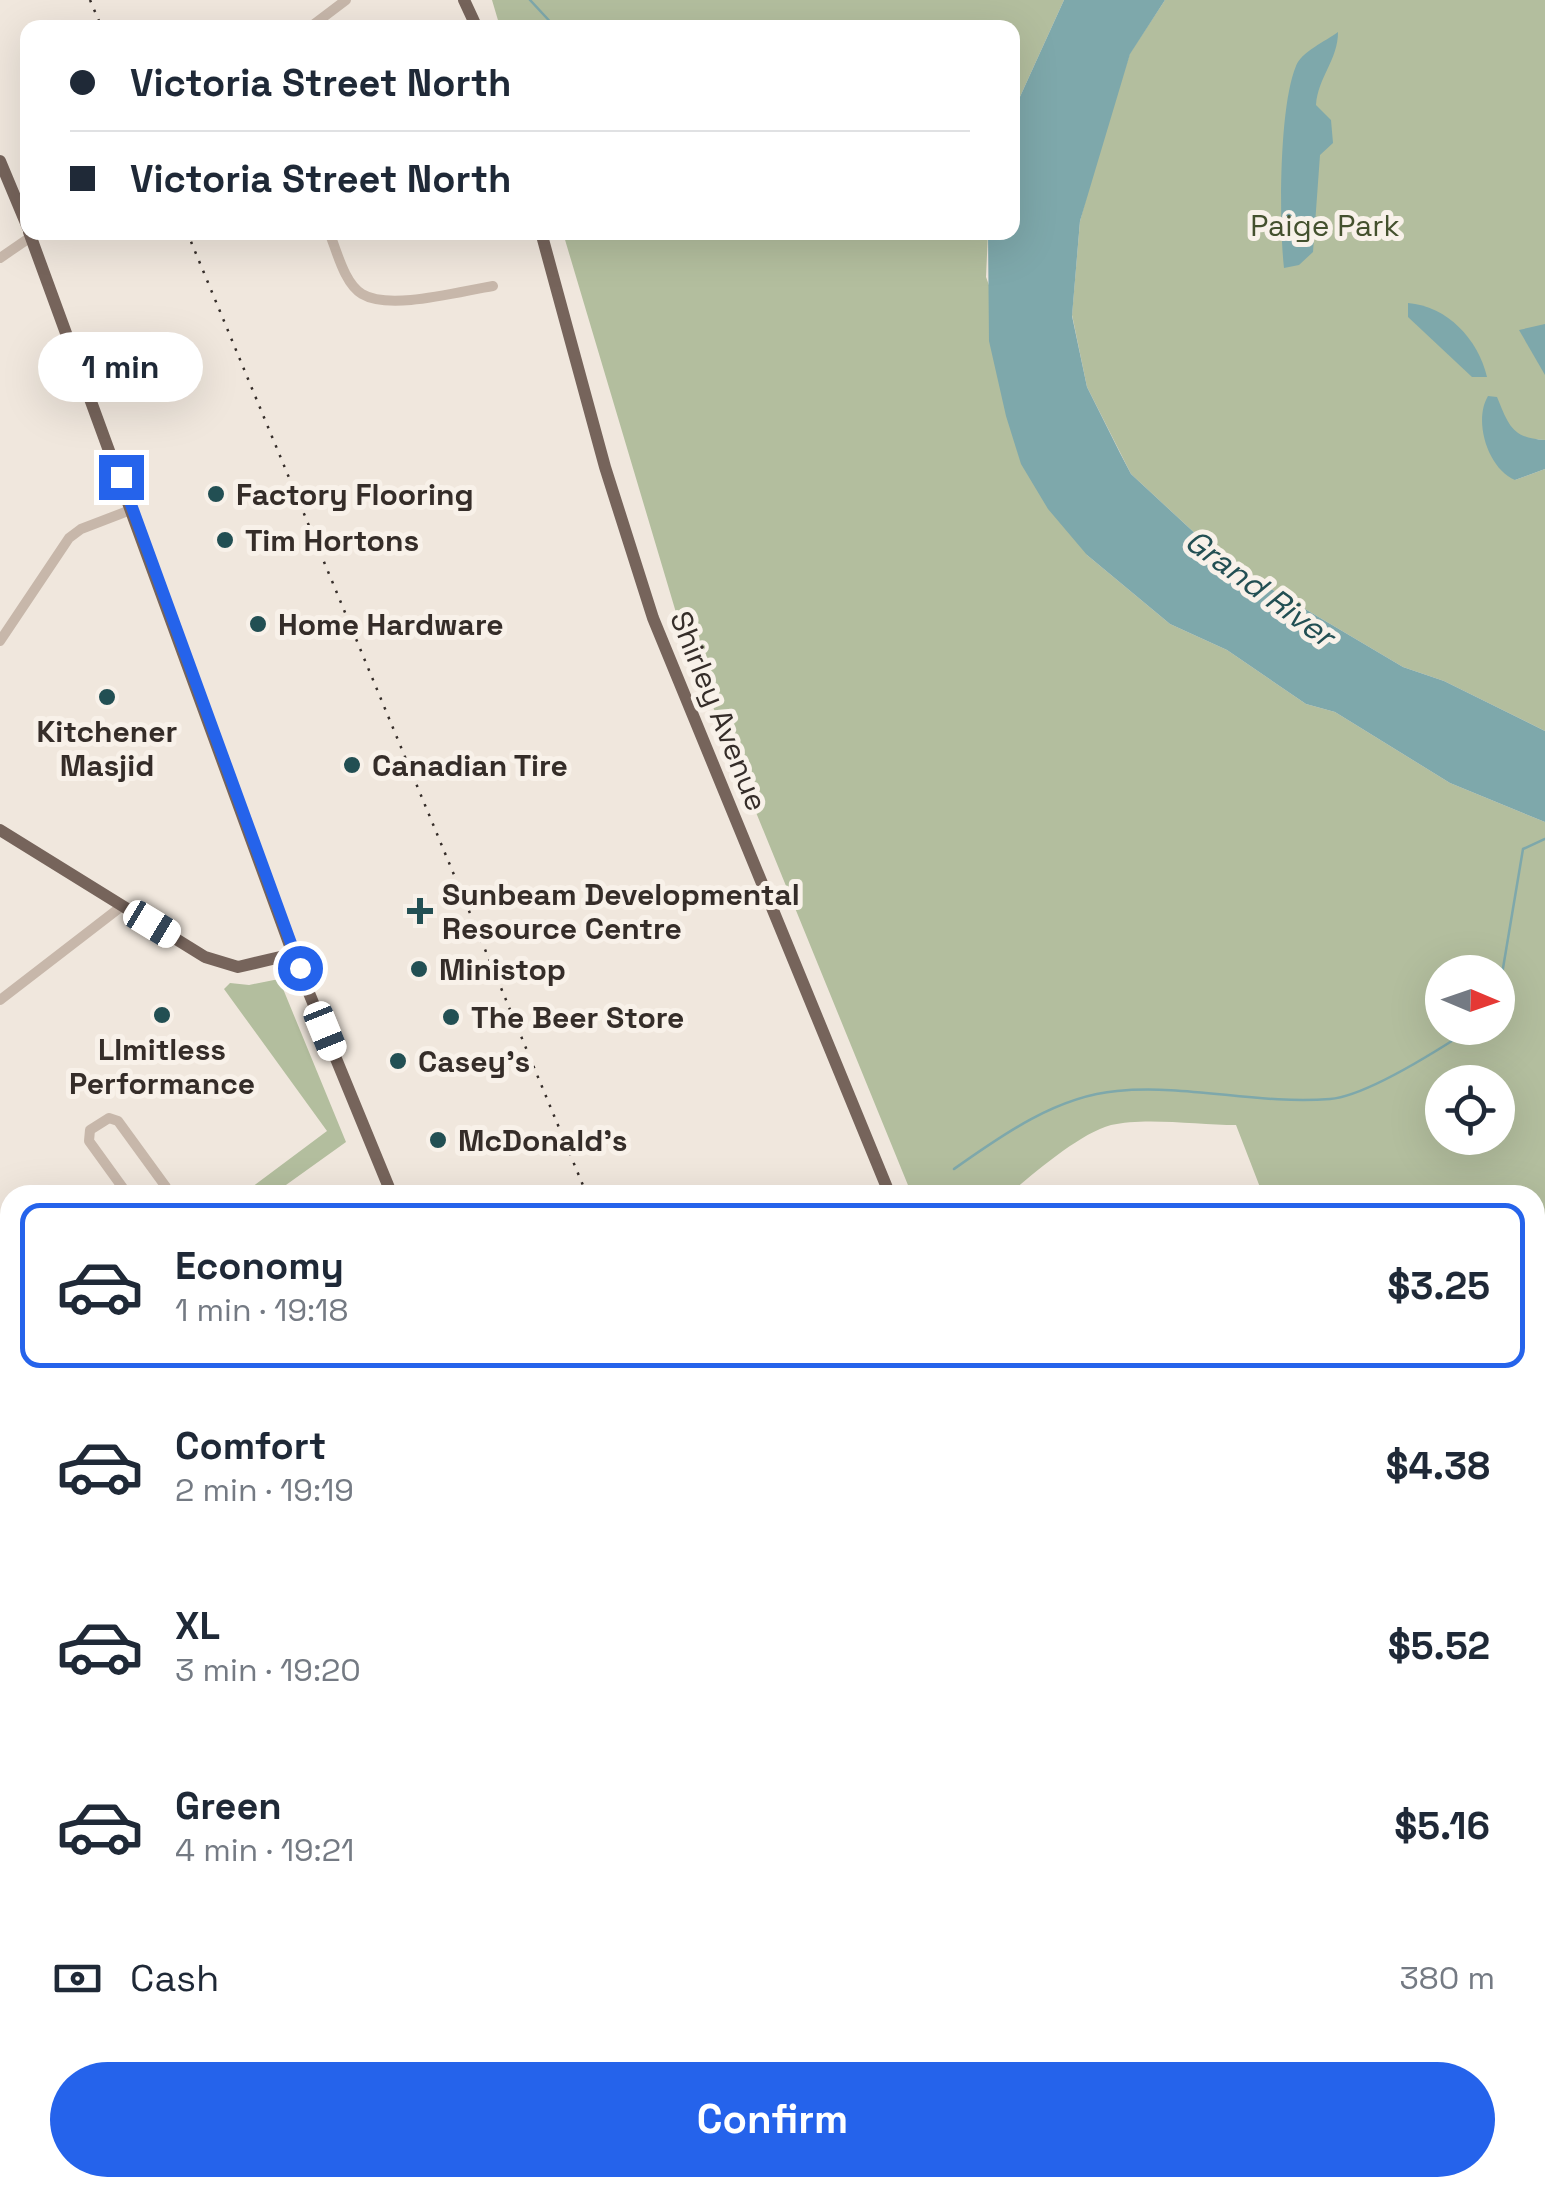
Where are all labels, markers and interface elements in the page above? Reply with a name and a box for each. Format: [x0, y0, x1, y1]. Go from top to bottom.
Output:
text: Victoria Street North [130, 59, 511, 107]
text: Victoria Street North [130, 155, 511, 203]
park label: Paige Park [1250, 206, 1400, 245]
callout: 1 min [38, 332, 204, 402]
text: 1 min [81, 347, 160, 387]
route end [99, 455, 144, 500]
place label: Factory Flooring [236, 475, 474, 514]
marker: Factory Flooring [205, 483, 227, 505]
water label: Grand River [1177, 520, 1345, 657]
place label: Tim Hortons [245, 521, 419, 560]
marker: Tim Hortons [214, 529, 236, 551]
place label: Home Hardware [278, 605, 504, 644]
street label: Shirley Avenue [661, 605, 777, 817]
marker: Home Hardware [247, 613, 269, 635]
marker: Kitchener Masjid [96, 686, 118, 708]
place label: Kitchener Masjid [37, 712, 178, 785]
place label: Canadian Tire [372, 746, 568, 785]
marker: Canadian Tire [341, 754, 363, 776]
place label: Sunbeam Developmental Resource Centre [442, 875, 800, 948]
car [119, 896, 185, 952]
marker: Sunbeam Developmental Resource Centre [407, 898, 433, 924]
route start [278, 946, 323, 991]
place label: Ministop [439, 950, 566, 989]
north arrow [1425, 955, 1515, 1045]
map controls [1425, 955, 1515, 1155]
marker: Ministop [408, 958, 430, 980]
car [300, 998, 350, 1064]
place label: The Beer Store [471, 998, 684, 1037]
marker: LImitless Performance [151, 1004, 173, 1026]
marker: The Beer Store [440, 1006, 462, 1028]
place label: LImitless Performance [69, 1030, 255, 1103]
place label: Casey's [418, 1042, 530, 1081]
marker: Casey's [387, 1050, 409, 1072]
button: locate [1425, 1065, 1515, 1155]
place label: McDonald's [458, 1121, 628, 1160]
marker: McDonald's [427, 1129, 449, 1151]
icon: car [55, 1241, 145, 1331]
text: Economy [175, 1242, 344, 1290]
text: $3.25 [1387, 1262, 1490, 1310]
text: 1 min · 19:18 [175, 1290, 348, 1330]
icon: car [55, 1421, 145, 1511]
text: Comfort [175, 1422, 326, 1470]
text: $4.38 [1386, 1442, 1490, 1490]
text: 2 min · 19:19 [175, 1470, 354, 1510]
icon: car [55, 1601, 145, 1691]
text: XL [175, 1602, 220, 1650]
text: $5.52 [1388, 1622, 1490, 1670]
text: 3 min · 19:20 [175, 1650, 361, 1690]
icon: car [55, 1781, 145, 1871]
text: Green [175, 1782, 282, 1830]
text: $5.16 [1394, 1802, 1490, 1850]
text: 4 min · 19:21 [175, 1830, 354, 1870]
icon: cash [50, 1951, 105, 2006]
text: Cash [130, 1954, 219, 2002]
text: 380 m [1399, 1958, 1495, 1998]
button: Confirm [50, 2062, 1495, 2177]

